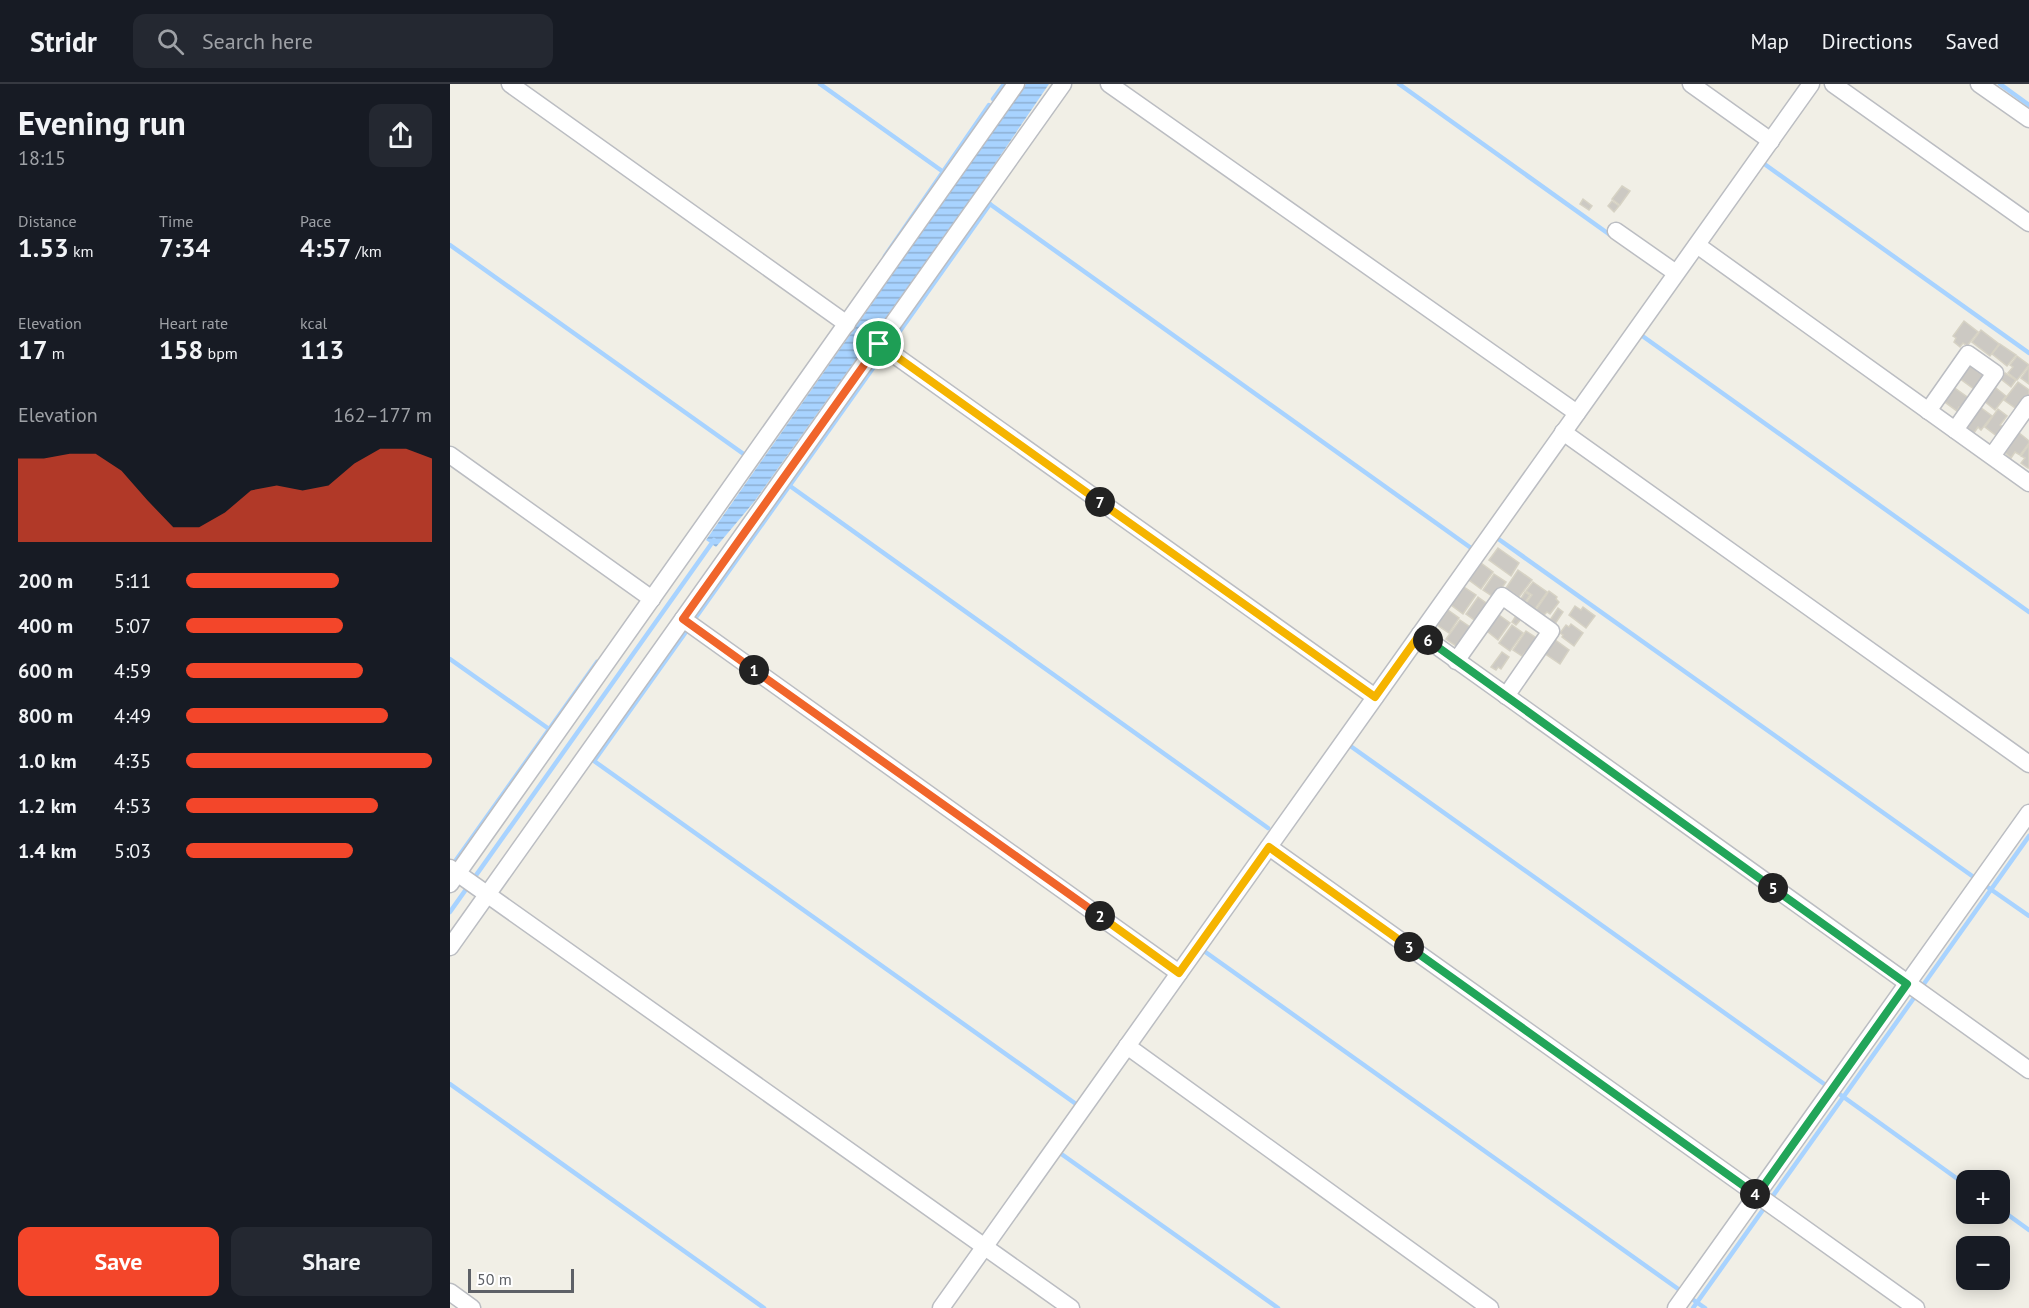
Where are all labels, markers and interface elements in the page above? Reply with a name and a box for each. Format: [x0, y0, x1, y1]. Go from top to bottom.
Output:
search box [133, 14, 553, 68]
text: Stridr [30, 23, 97, 60]
icon: search [154, 25, 187, 58]
text: Search here [202, 27, 313, 55]
text: Map [1750, 28, 1789, 55]
text: Directions [1822, 28, 1913, 55]
text: Saved [1946, 28, 1999, 55]
text: Evening run [18, 101, 186, 144]
button: share [369, 104, 432, 167]
text: 18:15 [18, 145, 66, 171]
text: Distance [18, 211, 77, 231]
text: Time [159, 211, 193, 231]
text: Pace [300, 211, 331, 231]
text: 1.53 [18, 231, 69, 264]
text: 7:34 [159, 231, 210, 264]
text: 4:57 [300, 231, 351, 264]
text: km [69, 241, 94, 261]
text: /km [351, 241, 382, 261]
text: Elevation [18, 313, 82, 333]
text: Heart rate [159, 313, 228, 333]
text: kcal [300, 313, 327, 333]
pin [853, 318, 904, 369]
icon: arrive [862, 327, 895, 360]
text: 17 [18, 333, 47, 366]
text: 158 [159, 333, 203, 366]
text: 113 [300, 333, 344, 366]
text: m [47, 343, 65, 363]
text: bpm [203, 343, 238, 363]
text: Elevation [18, 402, 98, 428]
text: 162–177 m [333, 402, 432, 428]
pin: 7 [1085, 487, 1115, 517]
text: 7 [1095, 492, 1105, 512]
text: 200 m [18, 568, 73, 594]
text: 5:11 [114, 568, 151, 594]
text: 400 m [18, 613, 73, 639]
text: 5:07 [114, 613, 151, 639]
pin: 6 [1413, 625, 1443, 655]
text: 6 [1423, 630, 1433, 650]
pin: 1 [739, 655, 769, 685]
text: 600 m [18, 658, 73, 684]
text: 4:59 [114, 658, 151, 684]
text: 1 [749, 660, 759, 680]
text: 800 m [18, 703, 73, 729]
text: 4:49 [114, 703, 151, 729]
text: 1.0 km [18, 748, 77, 774]
text: 4:35 [114, 748, 151, 774]
text: 1.2 km [18, 793, 77, 819]
text: 4:53 [114, 793, 151, 819]
text: 1.4 km [18, 838, 77, 864]
text: 5:03 [114, 838, 151, 864]
pin: 5 [1758, 873, 1788, 903]
text: 5 [1768, 878, 1778, 898]
pin: 2 [1085, 901, 1115, 931]
text: 2 [1095, 906, 1105, 926]
pin: 3 [1394, 932, 1424, 962]
text: 3 [1404, 937, 1414, 957]
map controls [1956, 1170, 2010, 1290]
button: + [1956, 1170, 2010, 1224]
pin: 4 [1740, 1179, 1770, 1209]
text: 4 [1750, 1184, 1760, 1204]
button: Save [18, 1227, 219, 1296]
button: Share [231, 1227, 432, 1296]
button: − [1956, 1236, 2010, 1290]
scale bar [468, 1266, 574, 1294]
text: 50 m [477, 1269, 512, 1289]

